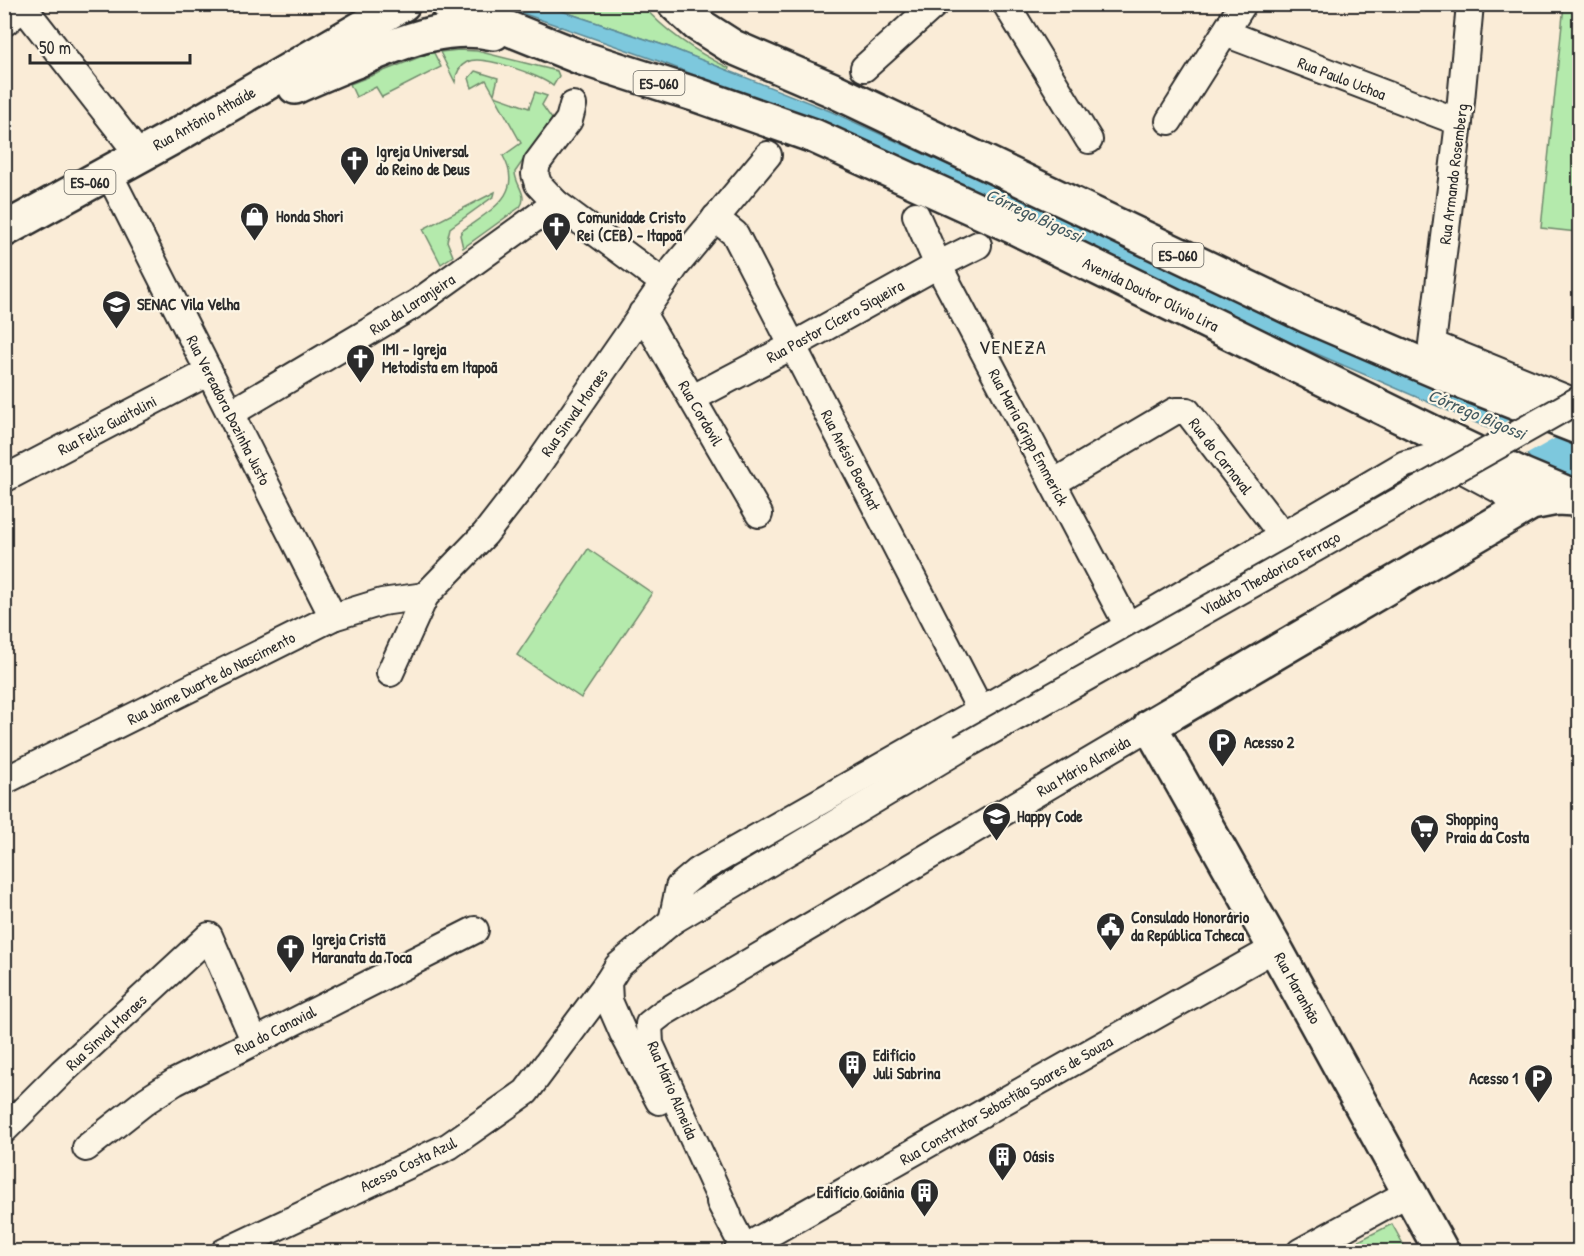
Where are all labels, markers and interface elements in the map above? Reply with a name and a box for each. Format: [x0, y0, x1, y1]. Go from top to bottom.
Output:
scale bar [30, 27, 190, 65]
text: 50 m [39, 35, 71, 60]
street label: Rua Paulo Uchoa [1295, 51, 1389, 105]
road number: ES-060 [634, 71, 684, 95]
street label: Rua Antônio Athaíde [149, 80, 260, 155]
street label: Rua Armando Rosemberg [1433, 102, 1473, 246]
place label: Igreja Universal do Reino de Deus [376, 140, 471, 180]
church icon: Igreja Universal do Reino de Deus [339, 144, 371, 186]
road number: ES-060 [64, 170, 116, 194]
water label: Córrego Bigossi [982, 182, 1088, 249]
shop icon: Honda Shori [239, 200, 271, 242]
place label: Honda Shori [276, 205, 344, 227]
place label: Comunidade Cristo Rei (CEB) - Itapoã [577, 206, 686, 247]
church icon: Comunidade Cristo Rei (CEB) - Itapoã [540, 210, 572, 252]
road number: ES-060 [1152, 243, 1204, 267]
street label: Avenida Doutor Olívio Lira [1079, 252, 1223, 336]
street label: Rua da Laranjeira [365, 268, 459, 340]
street label: Rua Pastor Cícero Siqueira [762, 274, 908, 368]
school or university icon: SENAC Vila Velha [100, 288, 132, 330]
place label: SENAC Vila Velha [137, 293, 240, 315]
street label: Rua Vereadora Dozinha Justo [182, 331, 277, 489]
district label: VENEZA [979, 333, 1047, 360]
place label: IMI - Igreja Metodista em Itapoã [382, 338, 498, 379]
church icon: IMI - Igreja Metodista em Itapoã [345, 342, 377, 384]
street label: Rua Sinval Moraes [535, 363, 613, 461]
street label: Rua Maria Gripp Emmerick [984, 365, 1074, 509]
street label: Rua Cordovil [673, 376, 729, 450]
water label: Córrego Bigossi [1424, 382, 1531, 447]
street label: Rua Feliz Guaitolini [54, 390, 160, 460]
street label: Rua Anésio Boechat [816, 406, 886, 515]
street label: Rua do Carnaval [1184, 413, 1258, 499]
street label: Viaduto Theodorico Ferraço [1196, 525, 1344, 621]
street label: Rua Jaime Duarte do Nascimento [123, 626, 299, 730]
parking icon: Acesso 2 [1207, 726, 1239, 768]
street label: Rua Mário Almeida [1032, 730, 1134, 802]
place label: Acesso 2 [1244, 731, 1295, 753]
school or university icon: Happy Code [980, 800, 1012, 842]
place label: Happy Code [1017, 805, 1083, 828]
place label: Shopping Praia da Costa [1446, 808, 1530, 848]
supermarket icon: Shopping Praia da Costa [1409, 812, 1441, 854]
place label: Consulado Honorário da República Tcheca [1131, 906, 1250, 947]
public building icon: Consulado Honorário da República Tcheca [1094, 910, 1126, 952]
place label: Igreja Cristã Maranata da Toca [312, 928, 413, 968]
church icon: Igreja Cristã Maranata da Toca [275, 932, 307, 974]
street label: Rua Maranhão [1269, 948, 1327, 1028]
street label: Rua Sinval Moraes [61, 989, 151, 1075]
street label: Rua do Canavial [230, 1000, 320, 1060]
street label: Rua Construtor Sebastião Soares de Souza [896, 1030, 1116, 1170]
street label: Rua Mário Almeida [642, 1038, 704, 1142]
place label: Edifício Juli Sabrina [873, 1044, 941, 1084]
building icon: Edifício Juli Sabrina [836, 1048, 868, 1090]
parking icon: Acesso 1 [1523, 1062, 1555, 1104]
place label: Acesso 1 [1469, 1067, 1518, 1089]
street label: Acesso Costa Azul [356, 1131, 461, 1197]
building icon: Oásis [986, 1140, 1018, 1182]
place label: Oásis [1023, 1145, 1055, 1167]
building icon: Edifício Goiânia [909, 1176, 941, 1218]
place label: Edifício Goiânia [817, 1181, 905, 1203]

